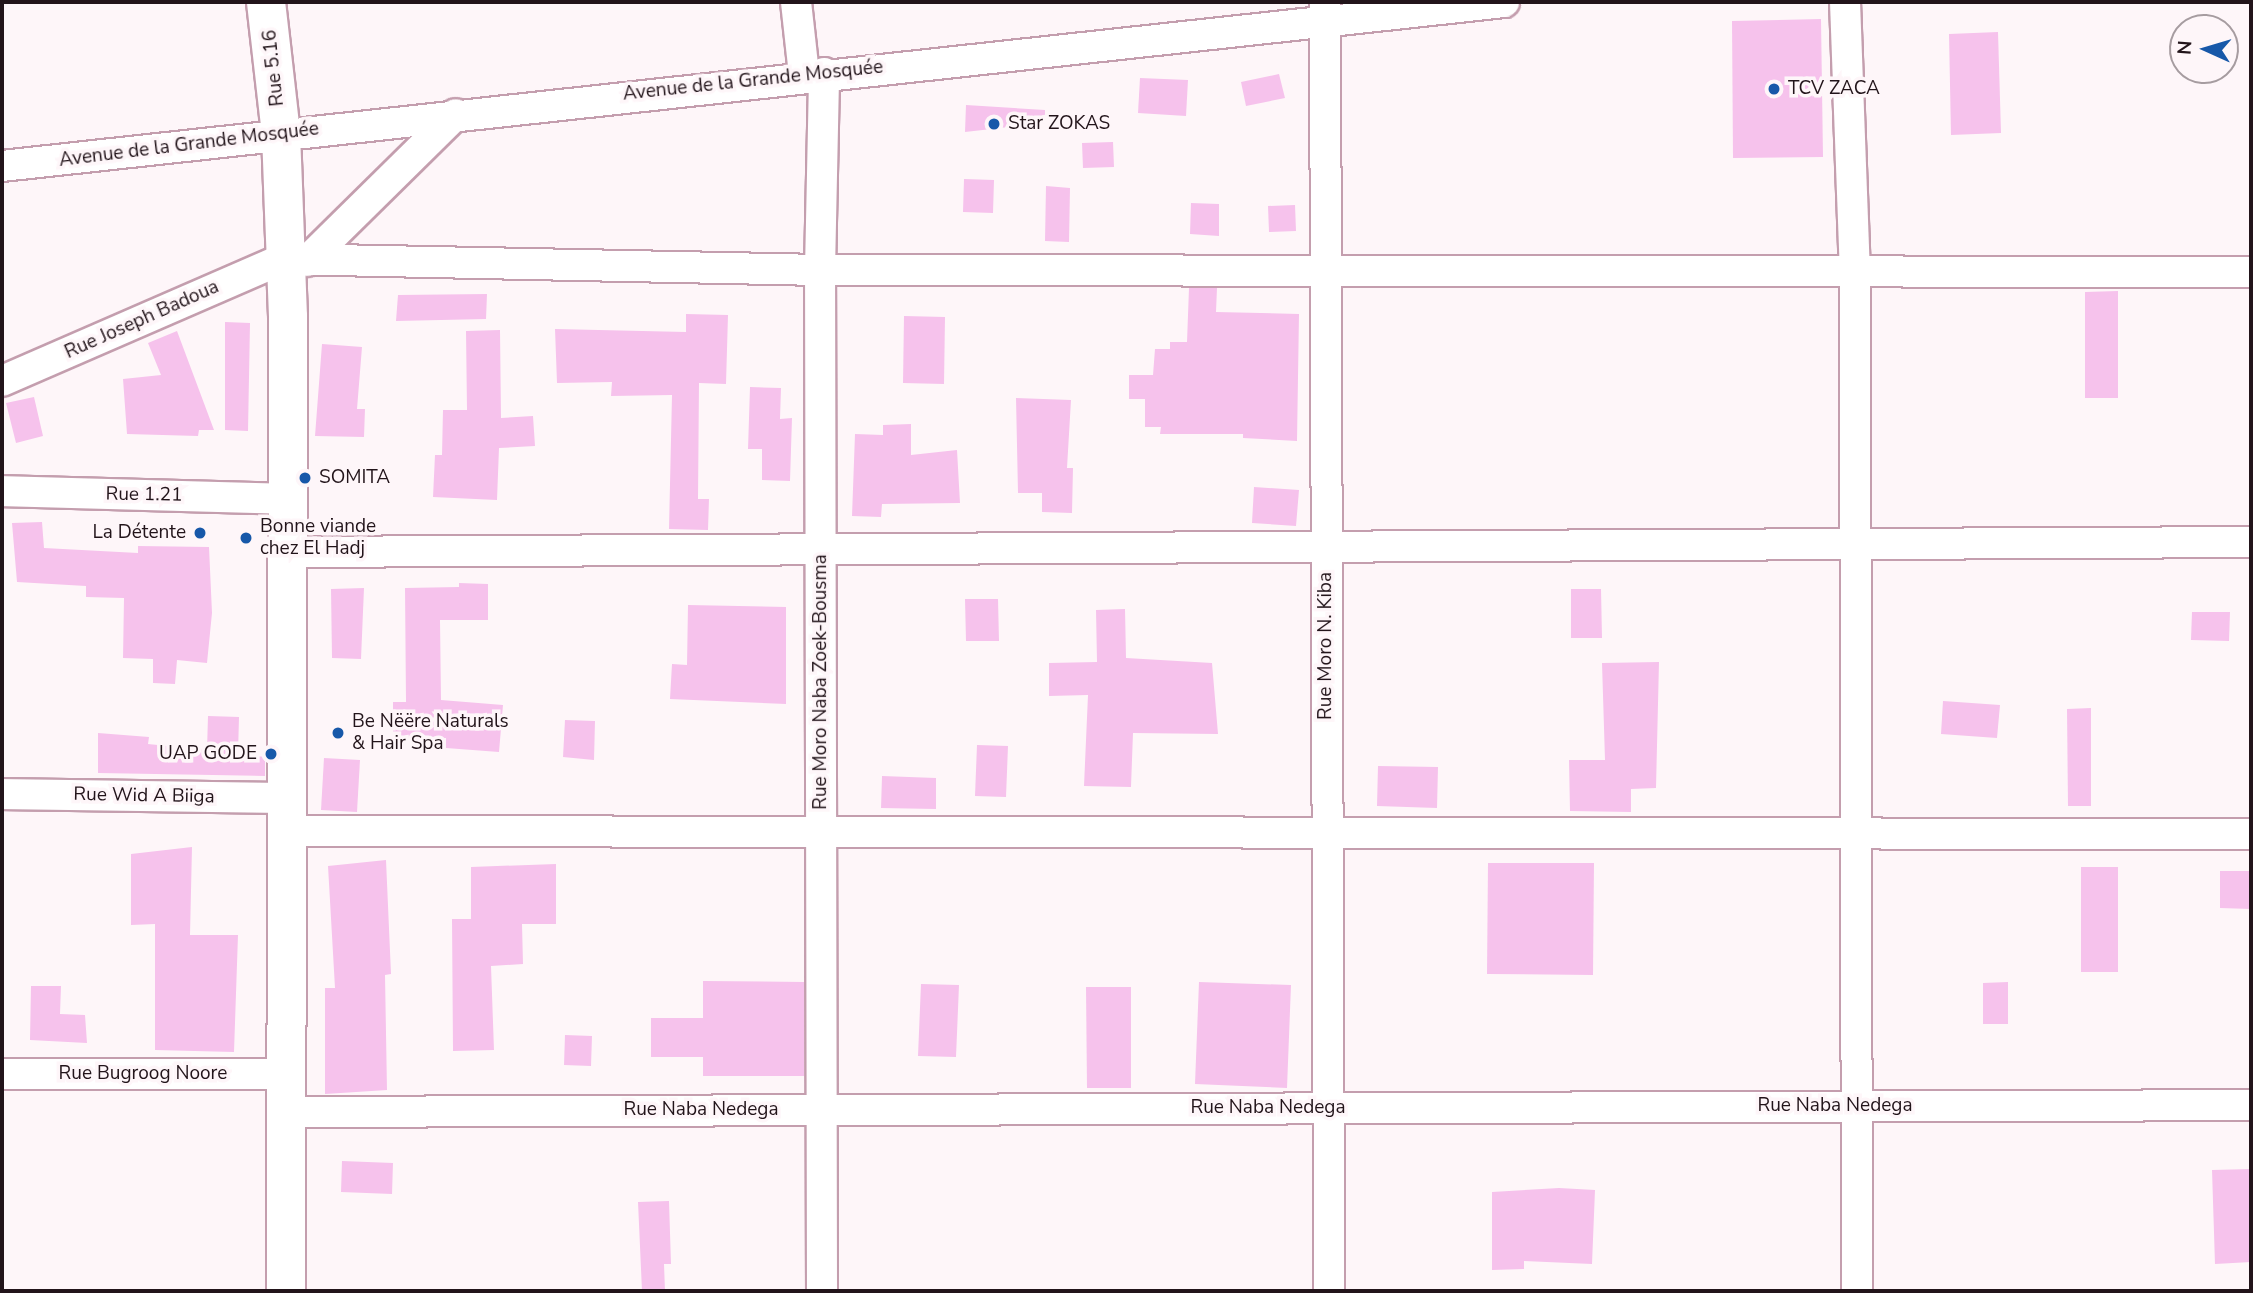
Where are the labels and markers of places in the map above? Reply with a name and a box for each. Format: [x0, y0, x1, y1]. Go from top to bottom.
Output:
place label: TCV ZACA [1788, 78, 1880, 100]
marker: TCV ZACA [1766, 81, 1782, 97]
place label: Star ZOKAS [1008, 113, 1110, 135]
marker: Star ZOKAS [986, 116, 1002, 132]
place label: SOMITA [319, 467, 390, 489]
marker: SOMITA [297, 470, 313, 486]
place label: Bonne viande chez El Hadj [260, 516, 376, 560]
place label: La Détente [92, 522, 186, 544]
marker: La Détente [192, 525, 208, 541]
marker: Bonne viande chez El Hadj [238, 530, 254, 546]
place label: Be Nëëre Naturals & Hair Spa [352, 711, 509, 755]
marker: Be Nëëre Naturals & Hair Spa [330, 725, 346, 741]
place label: UAP GODE [159, 743, 257, 765]
marker: UAP GODE [263, 746, 279, 762]

